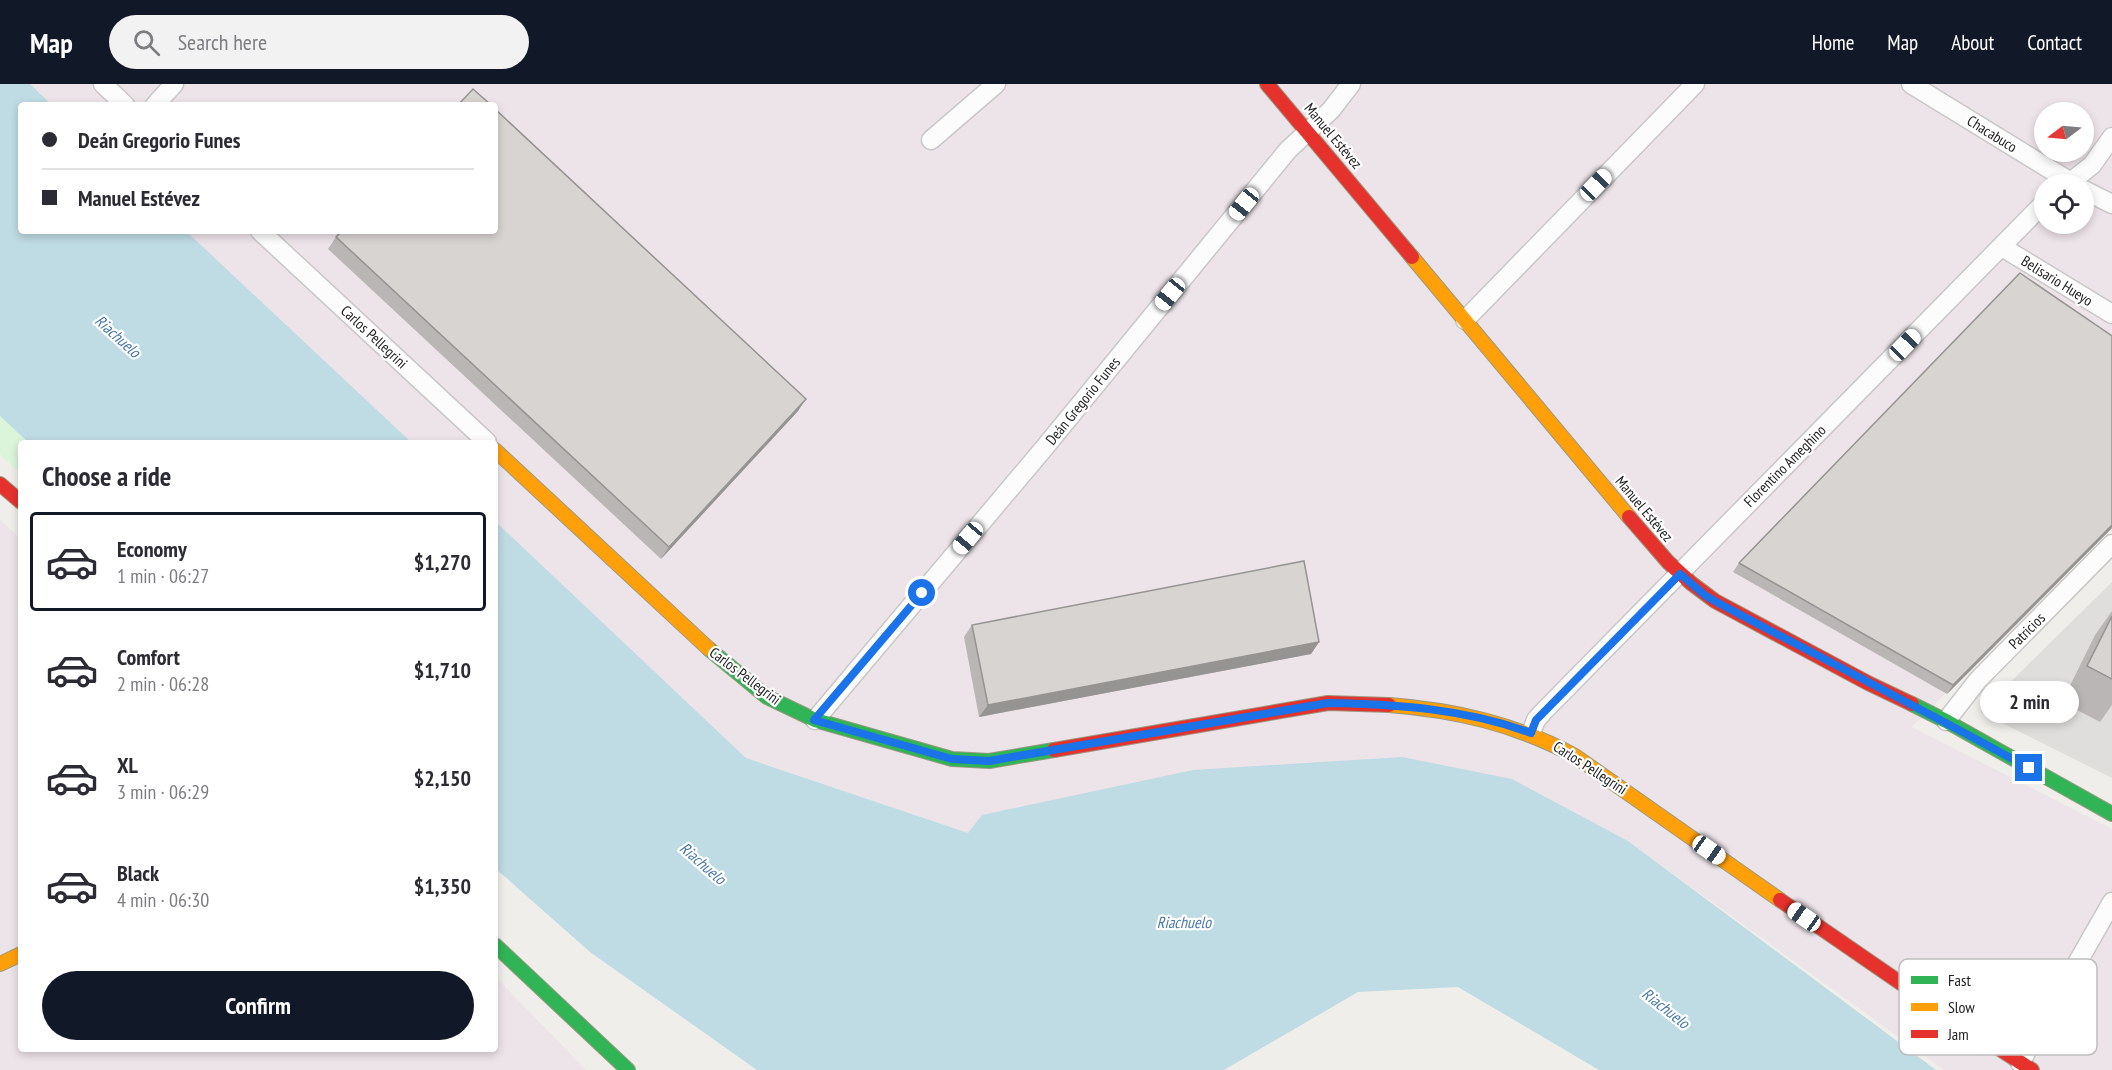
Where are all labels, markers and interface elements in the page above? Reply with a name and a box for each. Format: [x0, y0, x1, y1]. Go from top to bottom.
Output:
search box [109, 15, 529, 69]
text: Map [30, 24, 73, 61]
icon: search [130, 26, 163, 59]
text: Search here [178, 28, 267, 56]
text: Home [1812, 29, 1854, 56]
text: Map [1887, 29, 1918, 56]
text: About [1951, 29, 1994, 56]
text: Contact [2027, 29, 2082, 56]
street label: Manuel Estévez [1300, 99, 1366, 173]
north arrow [2034, 102, 2094, 162]
map controls [2034, 102, 2094, 234]
street label: Chacabuco [1964, 111, 2021, 156]
text: Deán Gregorio Funes [78, 126, 241, 154]
car [1577, 166, 1615, 204]
button: locate [2034, 174, 2094, 234]
text: Manuel Estévez [78, 184, 200, 212]
car [1226, 184, 1262, 224]
street label: Belisario Hueyo [2018, 251, 2097, 310]
car [1152, 274, 1188, 314]
street label: Carlos Pellegrini [337, 301, 412, 372]
water label: Riachuelo [91, 310, 146, 362]
car [1886, 326, 1924, 364]
street label: Deán Gregorio Funes [1041, 353, 1124, 449]
street label: Florentino Ameghino [1740, 421, 1830, 511]
text: Choose a ride [42, 459, 171, 493]
street label: Manuel Estévez [1611, 472, 1677, 546]
car [950, 518, 986, 558]
icon: car [45, 535, 99, 589]
text: Economy [117, 535, 187, 563]
text: $1,270 [414, 548, 471, 576]
text: 1 min · 06:27 [117, 563, 209, 589]
route start [908, 579, 935, 606]
street label: Patricios [2004, 608, 2049, 653]
icon: car [45, 643, 99, 697]
text: Comfort [117, 643, 180, 671]
street label: Carlos Pellegrini [706, 643, 785, 709]
text: $1,710 [414, 656, 471, 684]
text: 2 min · 06:28 [117, 671, 209, 697]
callout: 2 min [1980, 681, 2078, 723]
text: 2 min [2009, 689, 2050, 715]
street label: Carlos Pellegrini [1550, 737, 1631, 799]
icon: car [45, 751, 99, 805]
text: XL [117, 751, 138, 779]
route end [2015, 754, 2042, 781]
text: $2,150 [414, 764, 471, 792]
text: 3 min · 06:29 [117, 779, 209, 805]
car [1689, 832, 1729, 868]
water label: Riachuelo [676, 838, 731, 889]
icon: car [45, 859, 99, 913]
text: Black [117, 859, 159, 887]
text: $1,350 [414, 872, 471, 900]
text: 4 min · 06:30 [117, 887, 209, 913]
car [1784, 899, 1824, 935]
water label: Riachuelo [1157, 912, 1212, 932]
legend [1899, 959, 2097, 1055]
text: Fast [1948, 970, 1971, 990]
button: Confirm [42, 971, 474, 1040]
water label: Riachuelo [1638, 983, 1694, 1033]
text: Slow [1948, 997, 1975, 1017]
text: Jam [1947, 1024, 1969, 1044]

